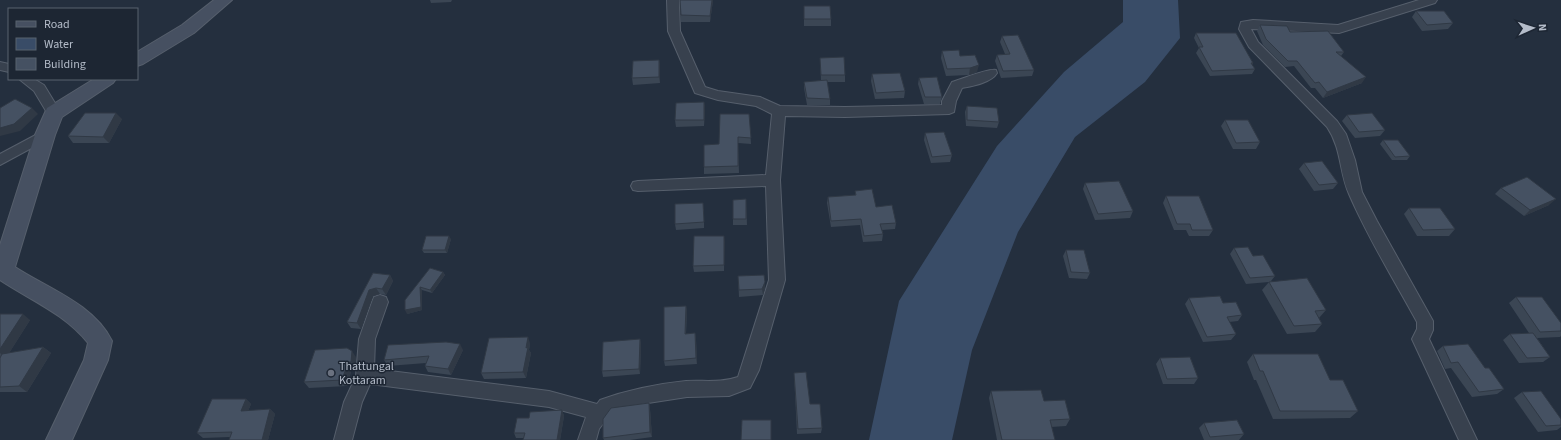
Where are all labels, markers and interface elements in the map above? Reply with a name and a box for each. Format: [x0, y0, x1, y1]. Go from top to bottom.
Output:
legend [8, 8, 138, 80]
north arrow [1513, 8, 1553, 48]
text: Road [44, 16, 70, 33]
text: N [1535, 23, 1550, 32]
text: Water [44, 36, 74, 53]
text: Building [44, 56, 86, 73]
place label: Thattungal Kottaram [339, 358, 394, 389]
marker: Thattungal Kottaram [326, 368, 336, 378]

